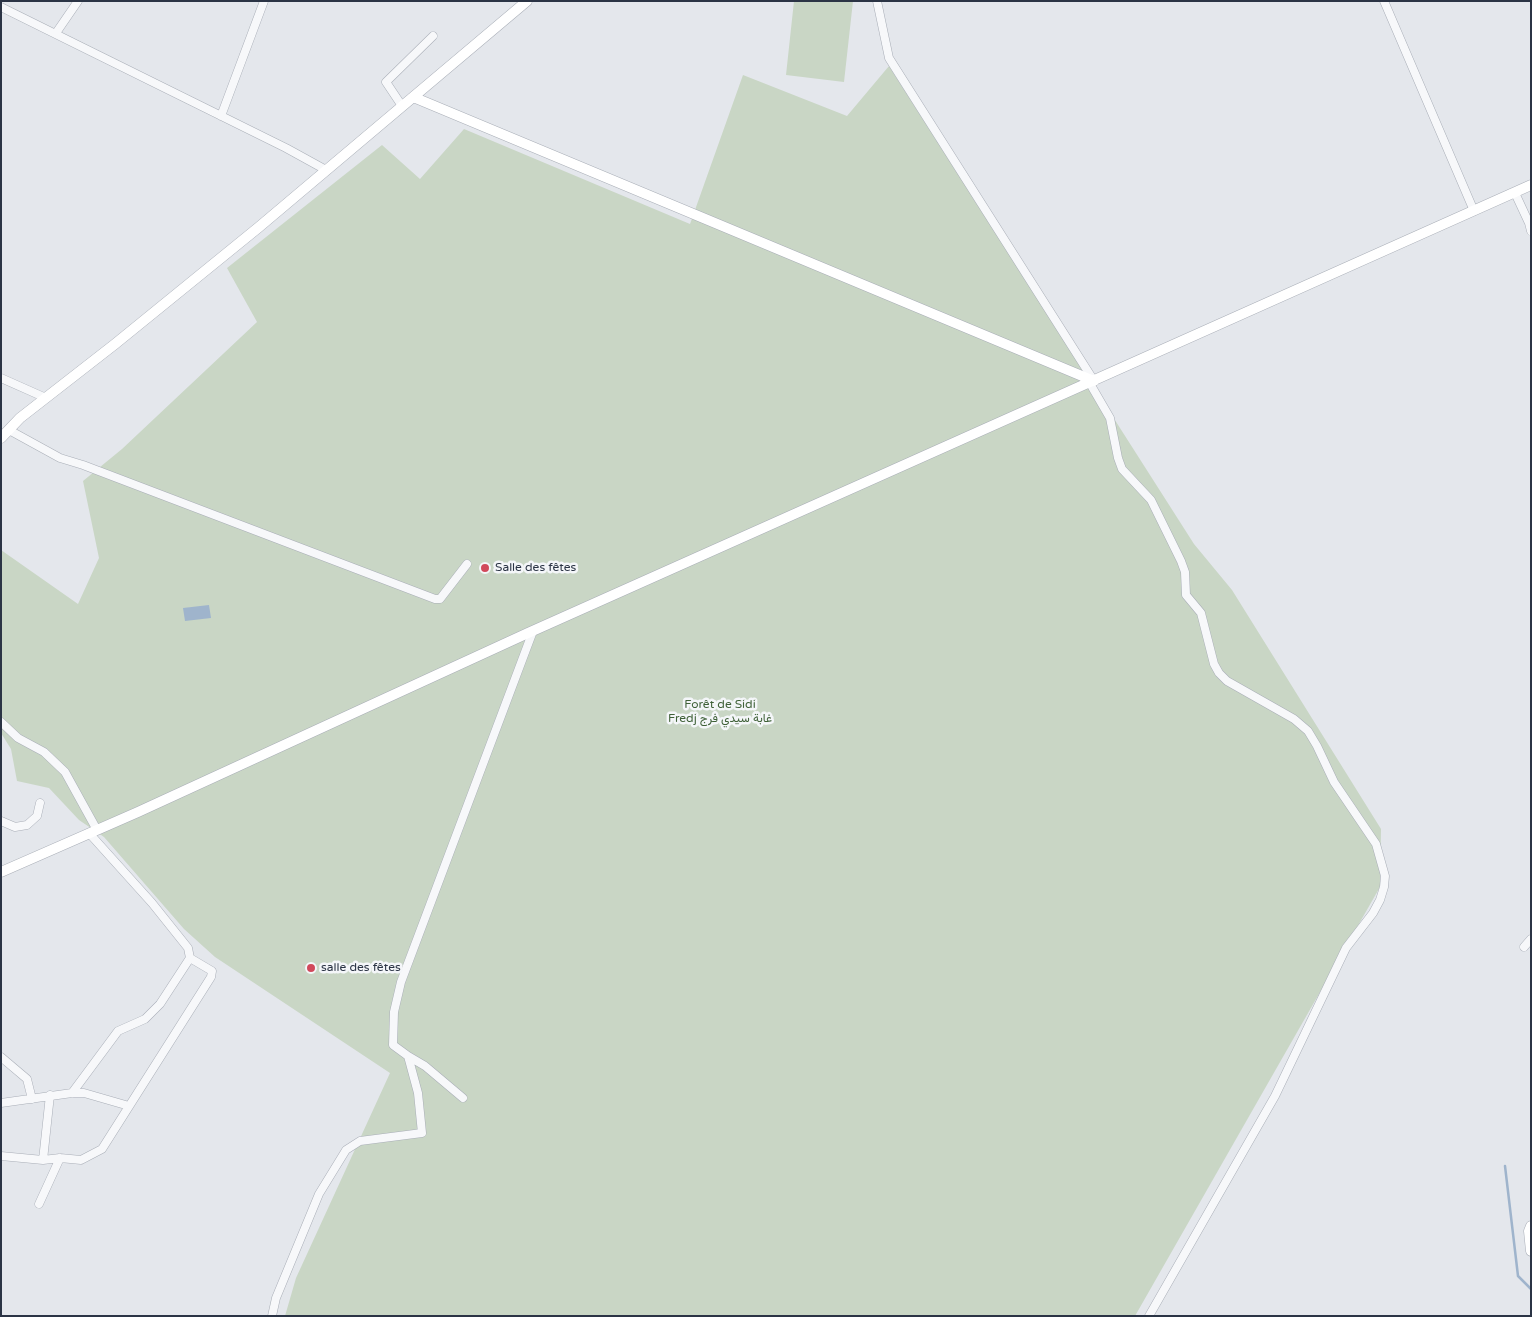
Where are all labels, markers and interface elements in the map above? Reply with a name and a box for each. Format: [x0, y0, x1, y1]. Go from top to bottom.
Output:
place label: Salle des fêtes [495, 561, 576, 575]
marker: Salle des fêtes [479, 562, 491, 574]
park label: Forêt de Sidi Fredj غابة سيدي فرج [668, 698, 772, 726]
place label: salle des fêtes [321, 961, 401, 975]
marker: salle des fêtes [305, 962, 317, 974]

